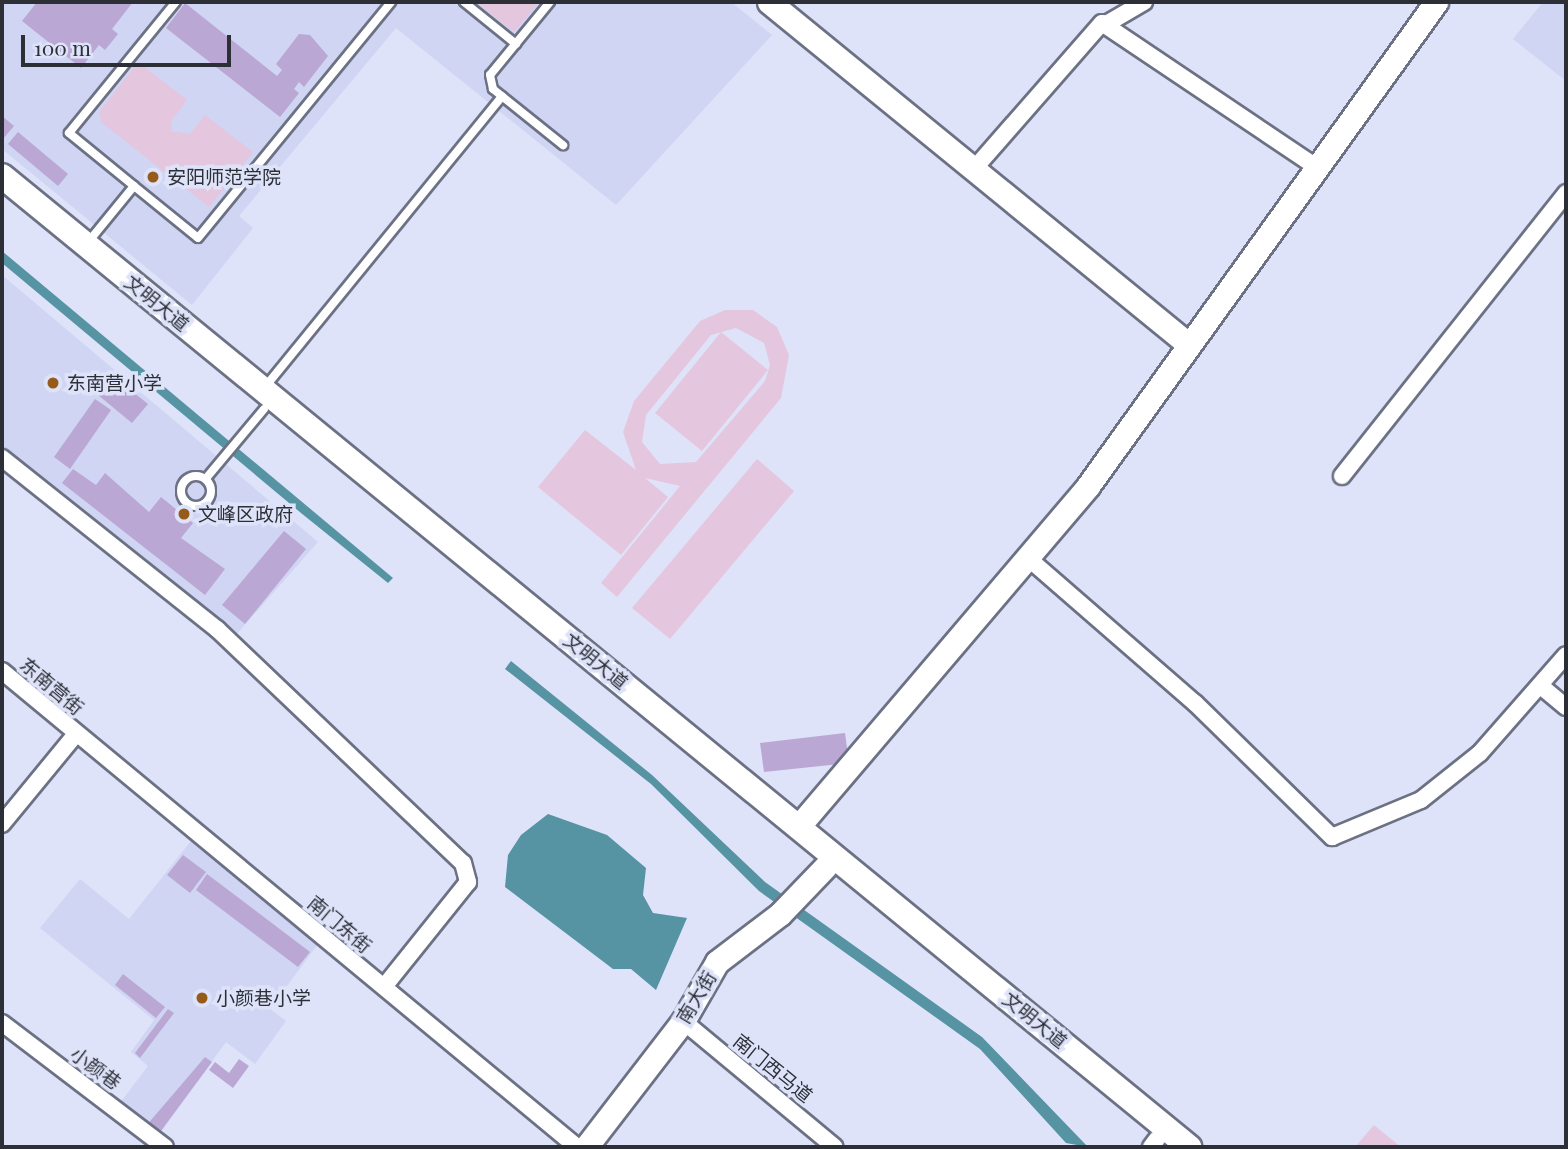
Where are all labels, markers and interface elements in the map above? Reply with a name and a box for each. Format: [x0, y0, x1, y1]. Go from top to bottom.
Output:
scale bar [24, 21, 234, 65]
text: 100 m [34, 33, 91, 61]
place label: 安阳师范学院 [167, 166, 281, 188]
marker: 安阳师范学院 [145, 169, 161, 185]
street label: 文明大道 [120, 270, 194, 336]
place label: 东南营小学 [67, 372, 162, 394]
marker: 东南营小学 [45, 375, 61, 391]
place label: 文峰区政府 [198, 503, 293, 525]
marker: 文峰区政府 [176, 506, 192, 522]
street label: 文明大道 [559, 628, 633, 694]
street label: 东南营街 [16, 653, 88, 719]
street label: 南门东街 [304, 891, 376, 957]
street label: 南大街 [672, 967, 720, 1027]
place label: 小颜巷小学 [216, 987, 311, 1009]
street label: 文明大道 [998, 987, 1072, 1053]
marker: 小颜巷小学 [194, 990, 210, 1006]
street label: 南门西马道 [729, 1029, 817, 1107]
street label: 小颜巷 [66, 1042, 126, 1094]

